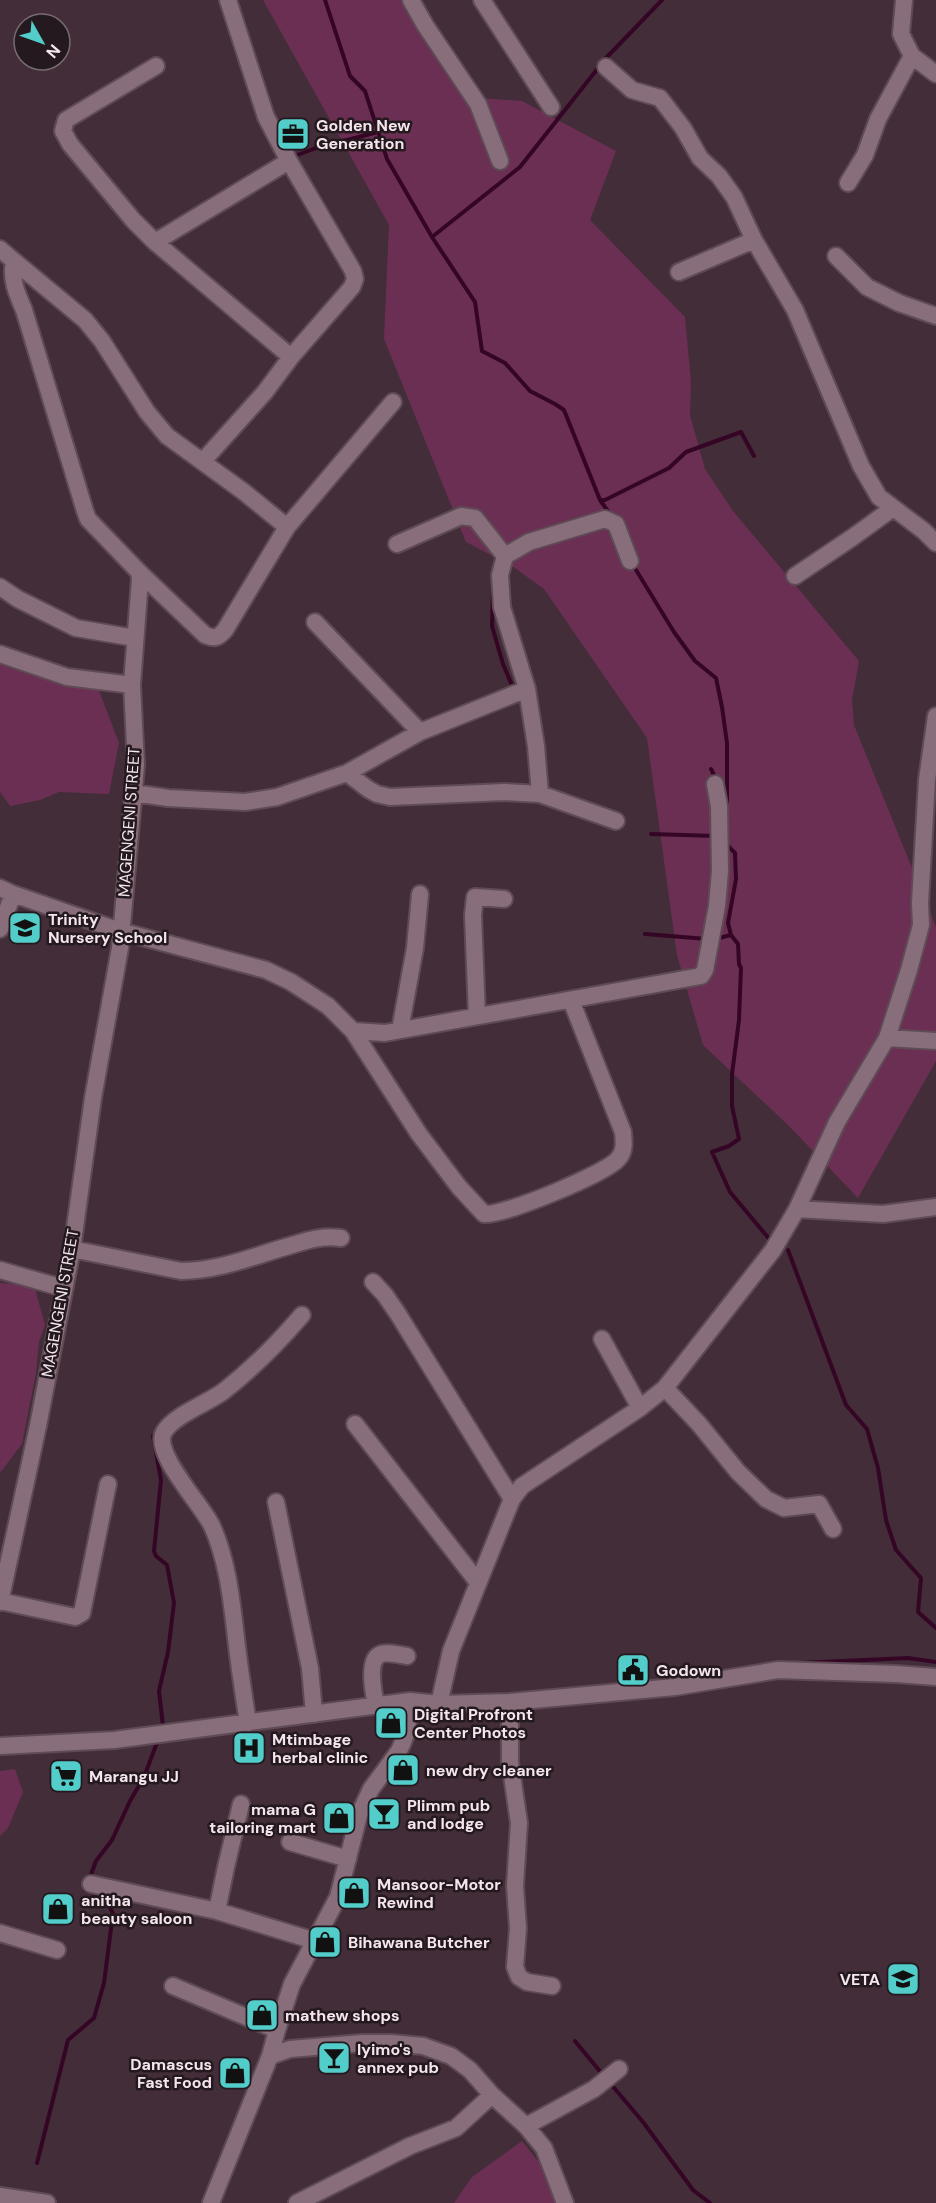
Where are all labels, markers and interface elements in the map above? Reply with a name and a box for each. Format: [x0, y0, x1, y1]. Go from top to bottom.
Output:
north arrow [12, 12, 72, 72]
text: N [41, 40, 65, 63]
place label: Golden New Generation [316, 115, 410, 154]
office icon: Golden New Generation [275, 116, 311, 152]
street label: MAGENGENI STREET [113, 746, 145, 898]
place label: Trinity Nursery School [48, 909, 167, 948]
school or university icon: Trinity Nursery School [7, 910, 43, 946]
street label: MAGENGENI STREET [37, 1227, 83, 1379]
public building icon: Godown [615, 1652, 651, 1688]
place label: Godown [656, 1660, 721, 1681]
place label: Digital Profront Center Photos [414, 1704, 533, 1743]
shop icon: Digital Profront Center Photos [373, 1705, 409, 1741]
place label: Mtimbage herbal clinic [272, 1729, 368, 1768]
hospital icon: Mtimbage herbal clinic [231, 1730, 267, 1766]
shop icon: new dry cleaner [385, 1752, 421, 1788]
supermarket icon: Marangu JJ [48, 1758, 84, 1794]
place label: new dry cleaner [426, 1760, 552, 1781]
place label: Marangu JJ [89, 1766, 179, 1787]
place label: Plimm pub and lodge [407, 1795, 490, 1834]
bar icon: Plimm pub and lodge [366, 1796, 402, 1832]
place label: mama G tailoring mart [209, 1799, 316, 1838]
shop icon: mama G tailoring mart [321, 1800, 357, 1836]
place label: Mansoor-Motor Rewind [377, 1874, 501, 1913]
shop icon: Mansoor-Motor Rewind [336, 1875, 372, 1911]
place label: anitha beauty saloon [81, 1890, 192, 1929]
shop icon: anitha beauty saloon [40, 1891, 76, 1927]
shop icon: Bihawana Butcher [307, 1924, 343, 1960]
place label: Bihawana Butcher [348, 1932, 490, 1953]
school or university icon: VETA [885, 1961, 921, 1997]
place label: VETA [840, 1969, 880, 1990]
shop icon: mathew shops [244, 1997, 280, 2033]
place label: mathew shops [285, 2005, 400, 2026]
place label: lyimo's annex pub [357, 2039, 439, 2078]
bar icon: lyimo's annex pub [316, 2040, 352, 2076]
place label: Damascus Fast Food [130, 2054, 212, 2093]
shop icon: Damascus Fast Food [217, 2055, 253, 2091]

